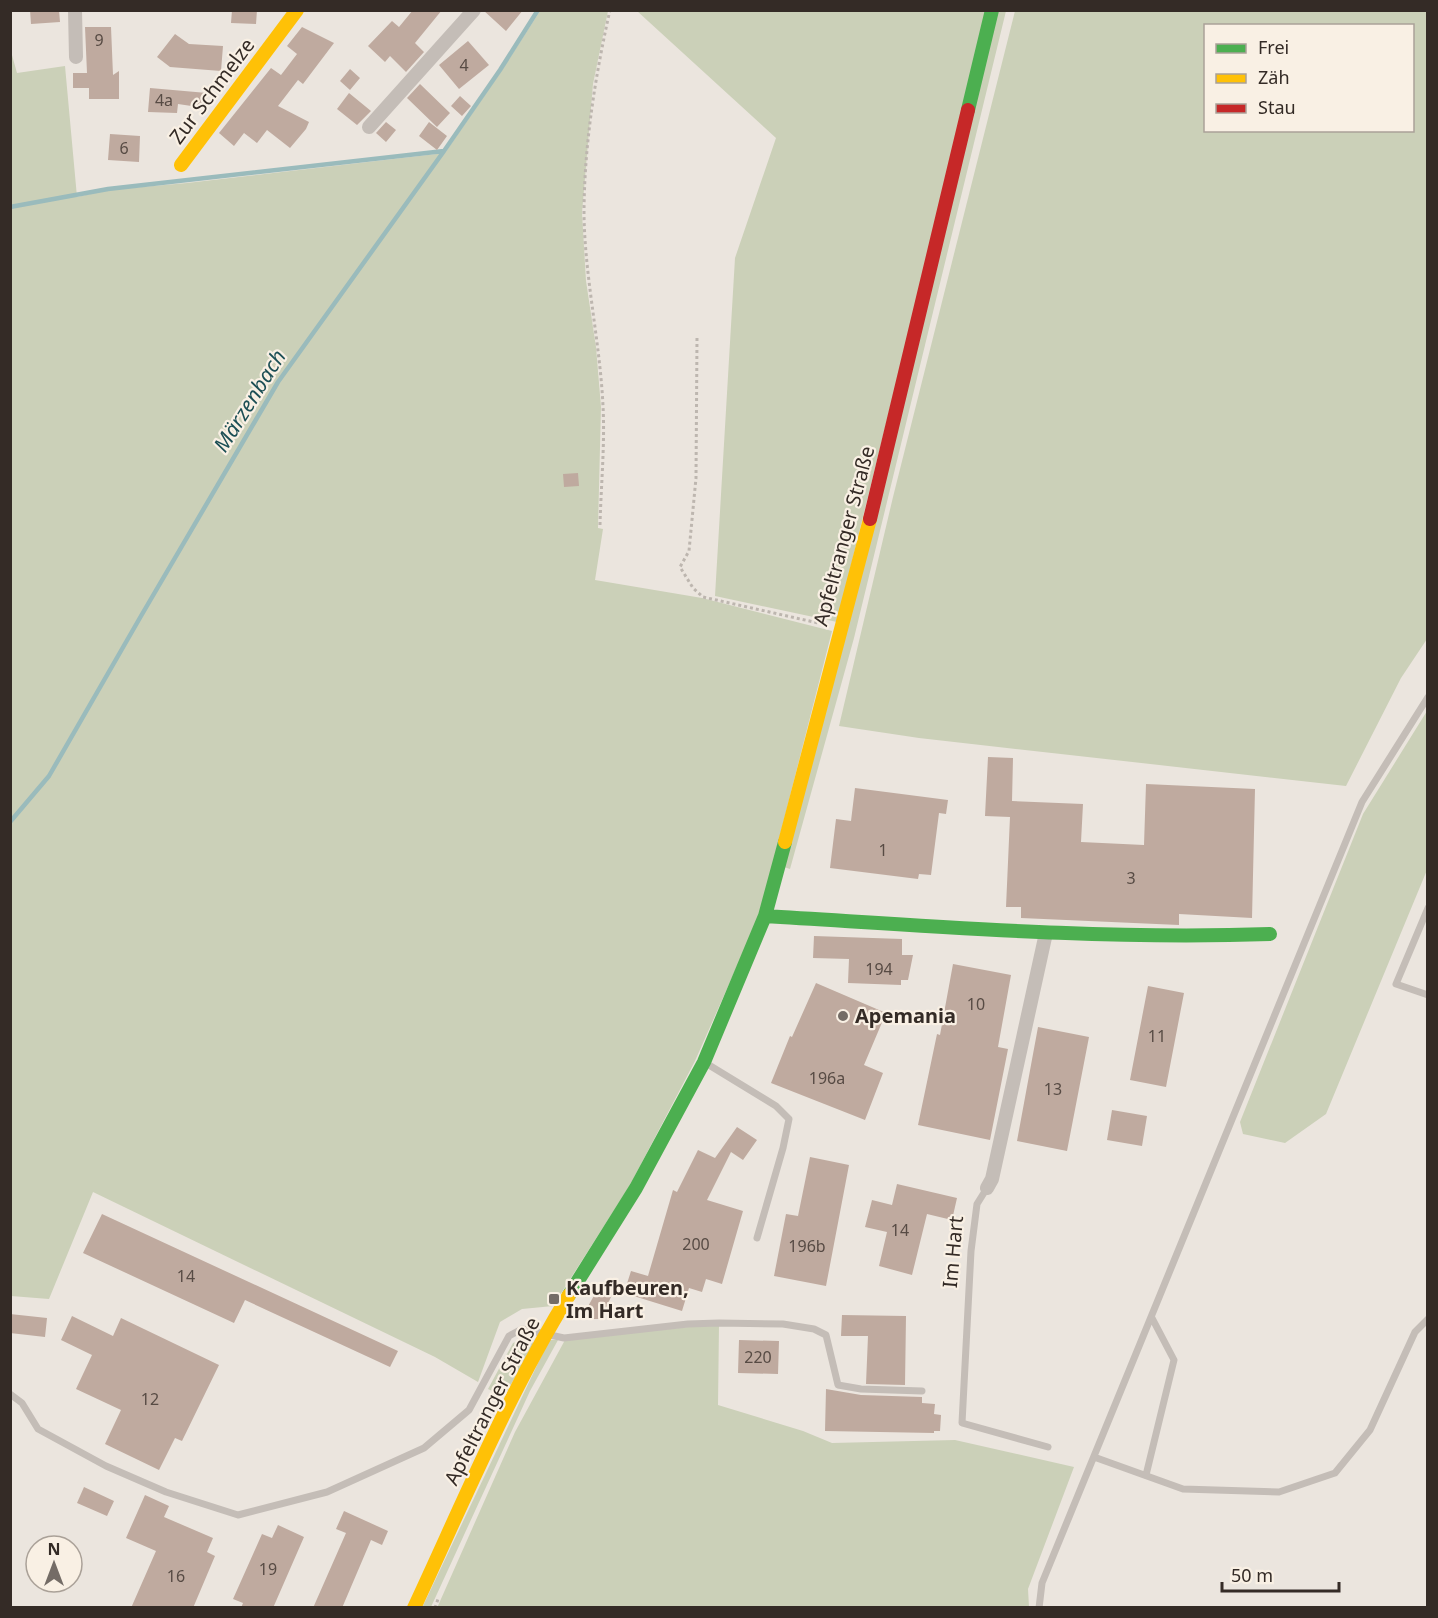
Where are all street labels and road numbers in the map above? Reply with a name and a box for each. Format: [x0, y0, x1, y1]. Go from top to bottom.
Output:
street label: Zur Schmelze [163, 32, 260, 149]
street label: Apfeltranger Straße [806, 443, 881, 629]
street label: Im Hart [936, 1215, 969, 1289]
street label: Apfeltranger Straße [437, 1312, 546, 1489]

